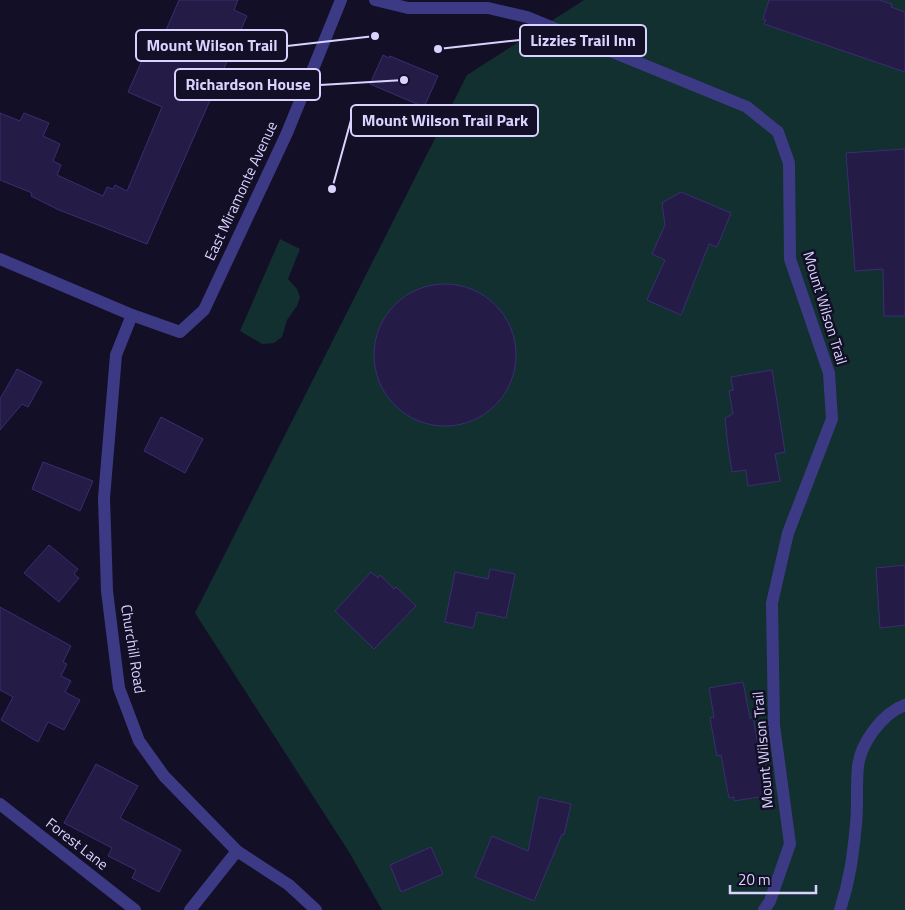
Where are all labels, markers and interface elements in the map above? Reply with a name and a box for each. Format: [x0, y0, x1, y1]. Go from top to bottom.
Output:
callout: Lizzies Trail Inn [520, 25, 646, 56]
text: Lizzies Trail Inn [530, 28, 636, 52]
callout: Mount Wilson Trail [136, 30, 287, 61]
text: Mount Wilson Trail [146, 33, 278, 57]
callout: Richardson House [175, 69, 320, 100]
text: Richardson House [185, 72, 311, 96]
callout: Mount Wilson Trail Park [351, 105, 538, 136]
text: Mount Wilson Trail Park [362, 108, 529, 132]
street label: East Miramonte Avenue [198, 117, 283, 264]
street label: Mount Wilson Trail [797, 248, 854, 367]
street label: Churchill Road [115, 603, 152, 695]
street label: Mount Wilson Trail [746, 691, 779, 809]
street label: Forest Lane [41, 812, 114, 875]
scale bar [730, 862, 816, 894]
text: 20 m [738, 868, 771, 891]

